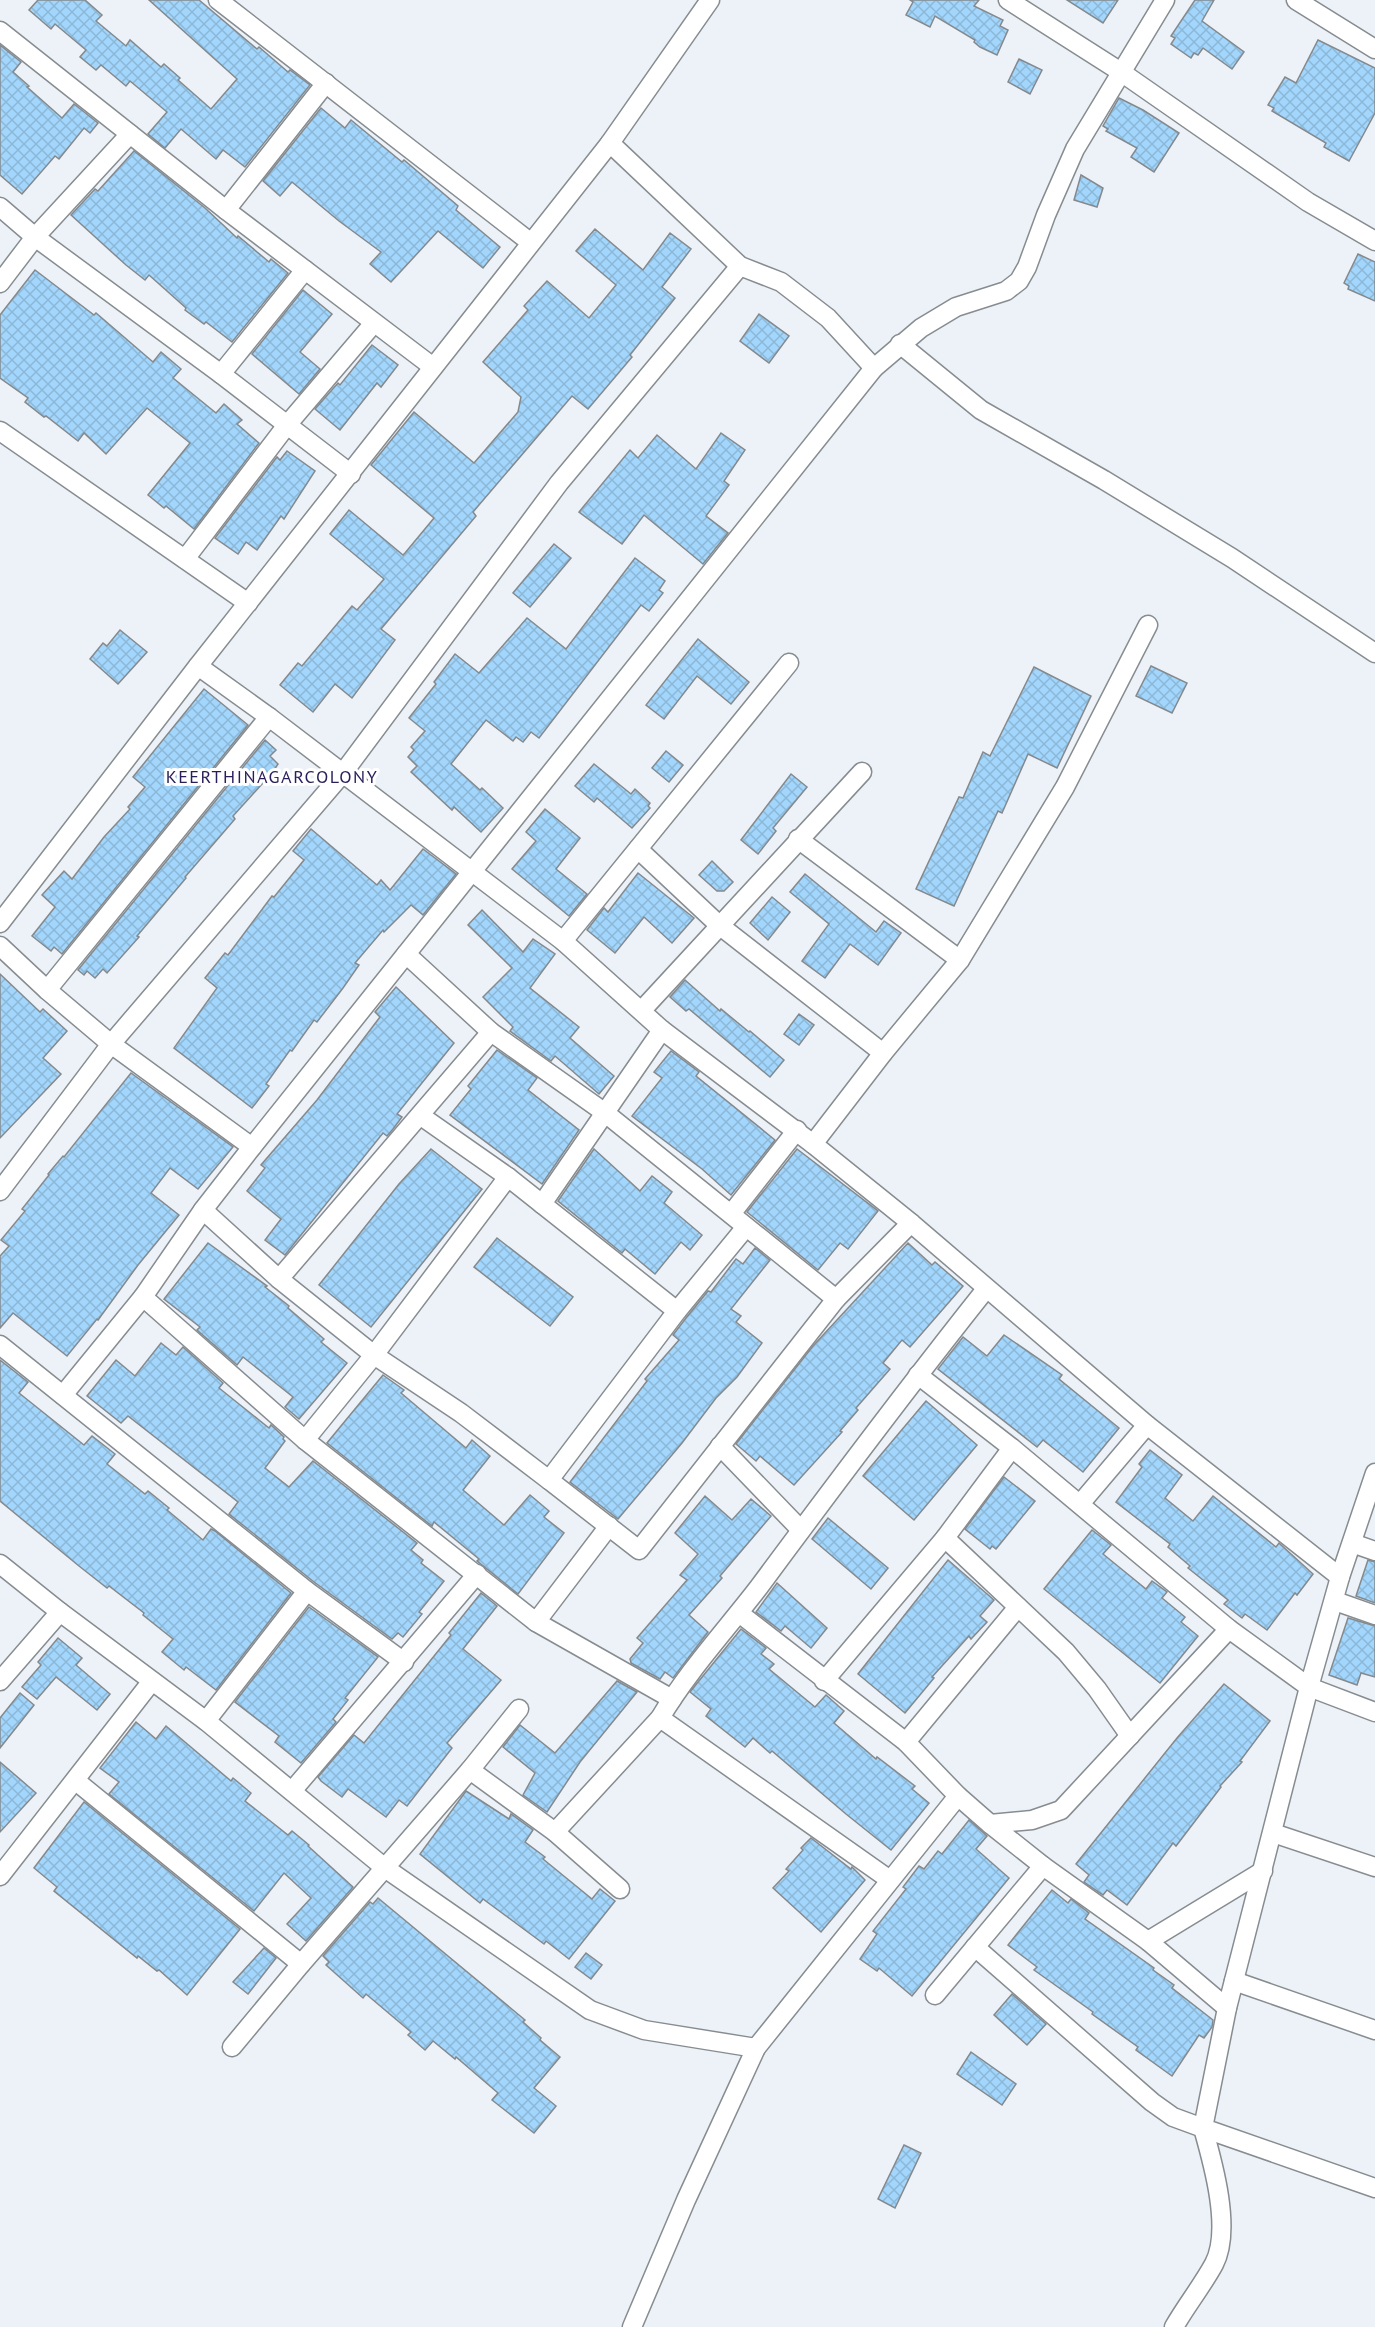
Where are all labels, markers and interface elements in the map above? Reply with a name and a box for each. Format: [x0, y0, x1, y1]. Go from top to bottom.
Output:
district label: KEERTHINAGARCOLONY [166, 765, 378, 788]

